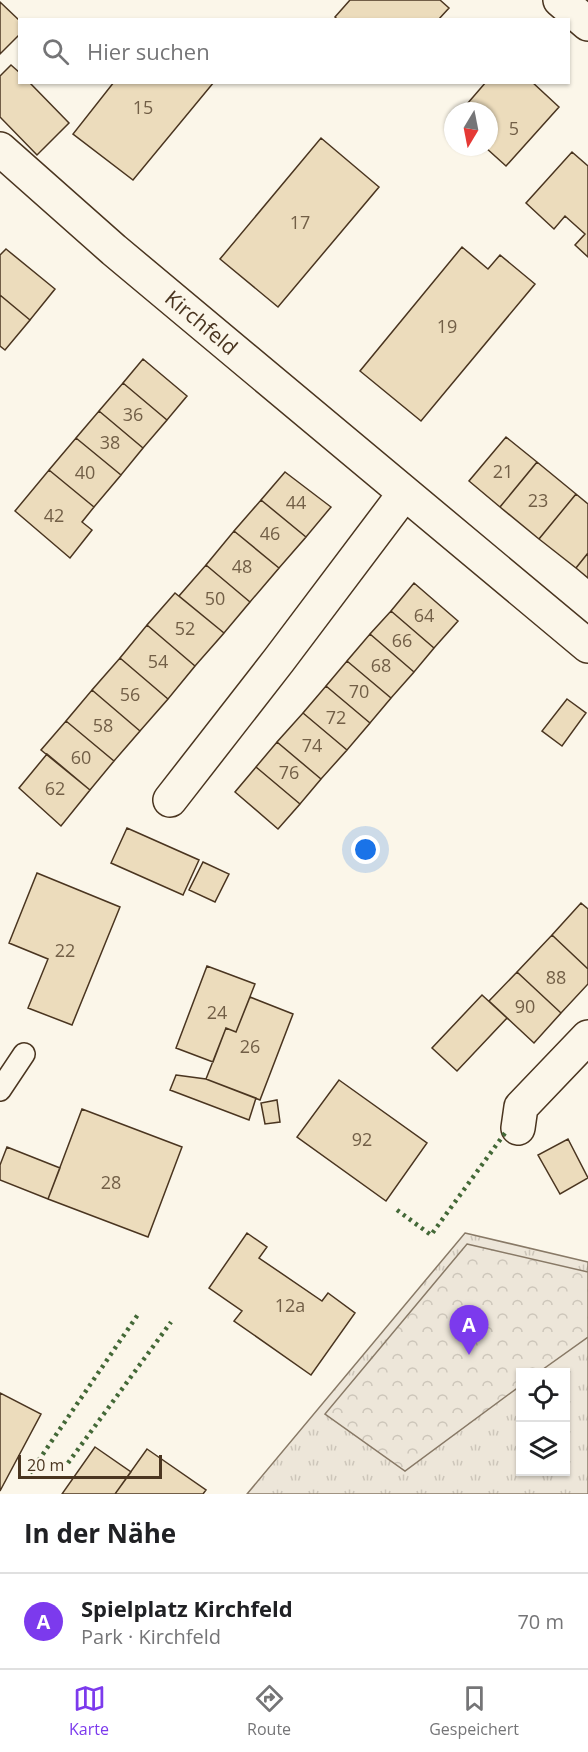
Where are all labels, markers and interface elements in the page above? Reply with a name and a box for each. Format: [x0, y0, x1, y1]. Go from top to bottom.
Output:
search box [18, 18, 570, 84]
icon: search [39, 35, 72, 68]
text: Hier suchen [87, 36, 210, 66]
house number: 15 [133, 95, 153, 119]
north arrow [444, 102, 498, 156]
house number: 5 [509, 116, 519, 140]
house number: 17 [290, 210, 310, 234]
street label: Kirchfeld [159, 284, 244, 361]
house number: 19 [437, 314, 457, 338]
house number: 36 [123, 402, 143, 426]
house number: 38 [100, 430, 120, 454]
house number: 21 [493, 459, 513, 483]
house number: 40 [75, 460, 95, 484]
house number: 23 [528, 488, 548, 512]
house number: 44 [286, 490, 306, 514]
house number: 42 [44, 503, 64, 527]
house number: 46 [260, 521, 280, 545]
house number: 48 [232, 554, 252, 578]
house number: 50 [205, 586, 225, 610]
house number: 64 [414, 603, 434, 627]
house number: 52 [175, 616, 195, 640]
house number: 66 [392, 628, 412, 652]
house number: 54 [148, 649, 168, 673]
house number: 68 [371, 653, 391, 677]
house number: 70 [349, 679, 369, 703]
house number: 56 [120, 682, 140, 706]
house number: 72 [326, 705, 346, 729]
house number: 58 [93, 713, 113, 737]
house number: 74 [302, 733, 322, 757]
house number: 60 [71, 745, 91, 769]
house number: 76 [279, 760, 299, 784]
house number: 62 [45, 776, 65, 800]
your location [351, 835, 380, 864]
house number: 22 [55, 938, 75, 962]
house number: 88 [546, 965, 566, 989]
house number: 90 [515, 994, 535, 1018]
house number: 24 [207, 1000, 227, 1024]
house number: 26 [240, 1034, 260, 1058]
house number: 92 [352, 1127, 372, 1151]
house number: 28 [101, 1170, 121, 1194]
house number: 12a [275, 1293, 305, 1317]
pin: A [450, 1306, 488, 1355]
map controls [516, 1368, 570, 1476]
button: locate [516, 1368, 570, 1422]
button: layers [516, 1422, 570, 1476]
scale bar [18, 1452, 162, 1480]
text: 20 m [27, 1454, 64, 1476]
text: In der Nähe [24, 1515, 176, 1551]
text: Spielplatz Kirchfeld [81, 1593, 293, 1623]
text: A [37, 1608, 50, 1635]
text: 70 m [517, 1608, 564, 1635]
text: Park · Kirchfeld [81, 1623, 221, 1650]
tab: Karte [69, 1682, 109, 1740]
tab: Route [247, 1682, 291, 1740]
tab: Gespeichert [429, 1682, 519, 1740]

